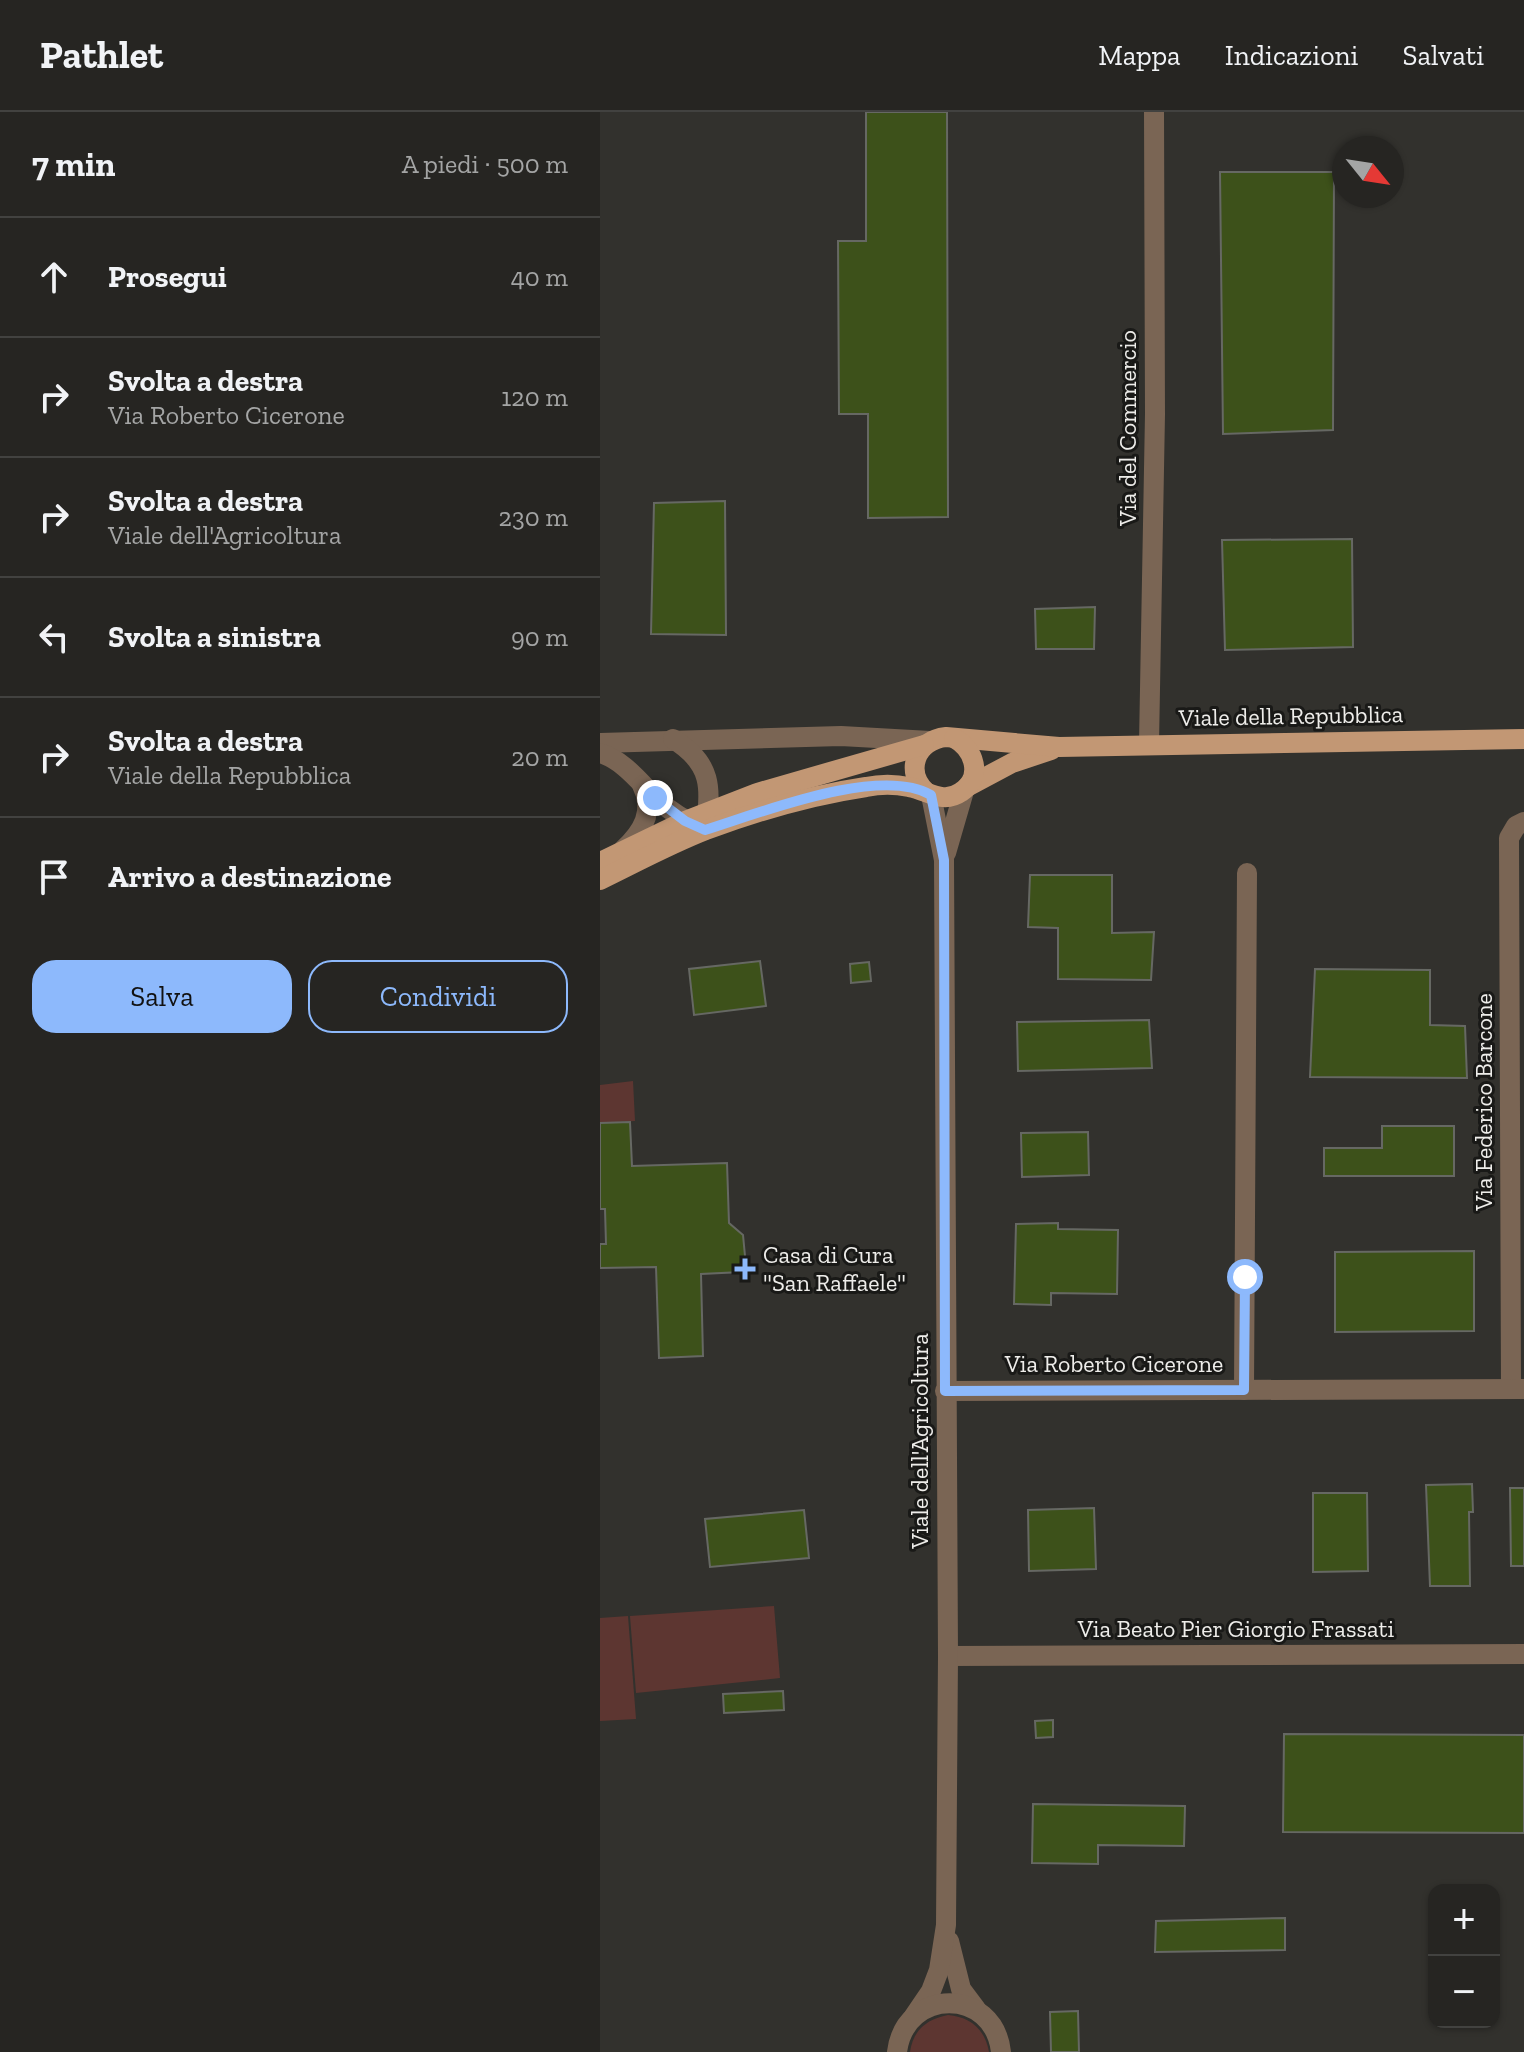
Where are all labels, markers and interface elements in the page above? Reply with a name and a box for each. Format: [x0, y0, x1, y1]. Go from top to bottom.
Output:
text: Pathlet [40, 32, 163, 78]
text: Mappa [1098, 39, 1181, 72]
text: Indicazioni [1225, 39, 1358, 72]
text: Salvati [1402, 39, 1484, 72]
north arrow [1332, 136, 1404, 208]
text: 7 min [32, 144, 115, 185]
text: A piedi · 500 m [402, 148, 568, 180]
icon: ahead [32, 255, 76, 299]
text: Prosegui [108, 259, 227, 295]
text: 40 m [511, 261, 568, 293]
street label: Via del Commercio [1113, 330, 1142, 527]
text: Svolta a destra [108, 363, 303, 399]
icon: right [32, 375, 76, 419]
text: 120 m [501, 381, 568, 413]
text: Via Roberto Cicerone [108, 399, 345, 431]
text: Svolta a destra [108, 483, 303, 519]
icon: right [32, 495, 76, 539]
text: 230 m [499, 501, 568, 533]
text: Viale dell'Agricoltura [108, 519, 341, 551]
icon: left [32, 615, 76, 659]
text: Svolta a sinistra [108, 619, 321, 655]
text: 90 m [511, 621, 568, 653]
street label: Viale della Repubblica [1177, 699, 1404, 732]
text: Svolta a destra [108, 723, 303, 759]
icon: right [32, 735, 76, 779]
text: 20 m [511, 741, 568, 773]
text: Viale della Repubblica [108, 759, 351, 791]
route end [637, 780, 673, 816]
icon: arrive [32, 855, 76, 899]
text: Arrivo a destinazione [108, 859, 392, 895]
button: Salva [32, 960, 292, 1033]
button: Condividi [308, 960, 568, 1033]
street label: Via Federico Barcone [1469, 993, 1498, 1212]
place label: Casa di Cura "San Raffaele" [763, 1240, 906, 1297]
marker: Casa di Cura "San Raffaele" [734, 1258, 756, 1280]
route start [1227, 1259, 1263, 1295]
street label: Viale dell'Agricoltura [905, 1333, 934, 1550]
street label: Via Roberto Cicerone [1004, 1349, 1223, 1378]
street label: Via Beato Pier Giorgio Frassati [1077, 1614, 1394, 1643]
map controls [1428, 1884, 1500, 2028]
button: + [1428, 1884, 1500, 1956]
button: − [1428, 1956, 1500, 2028]

